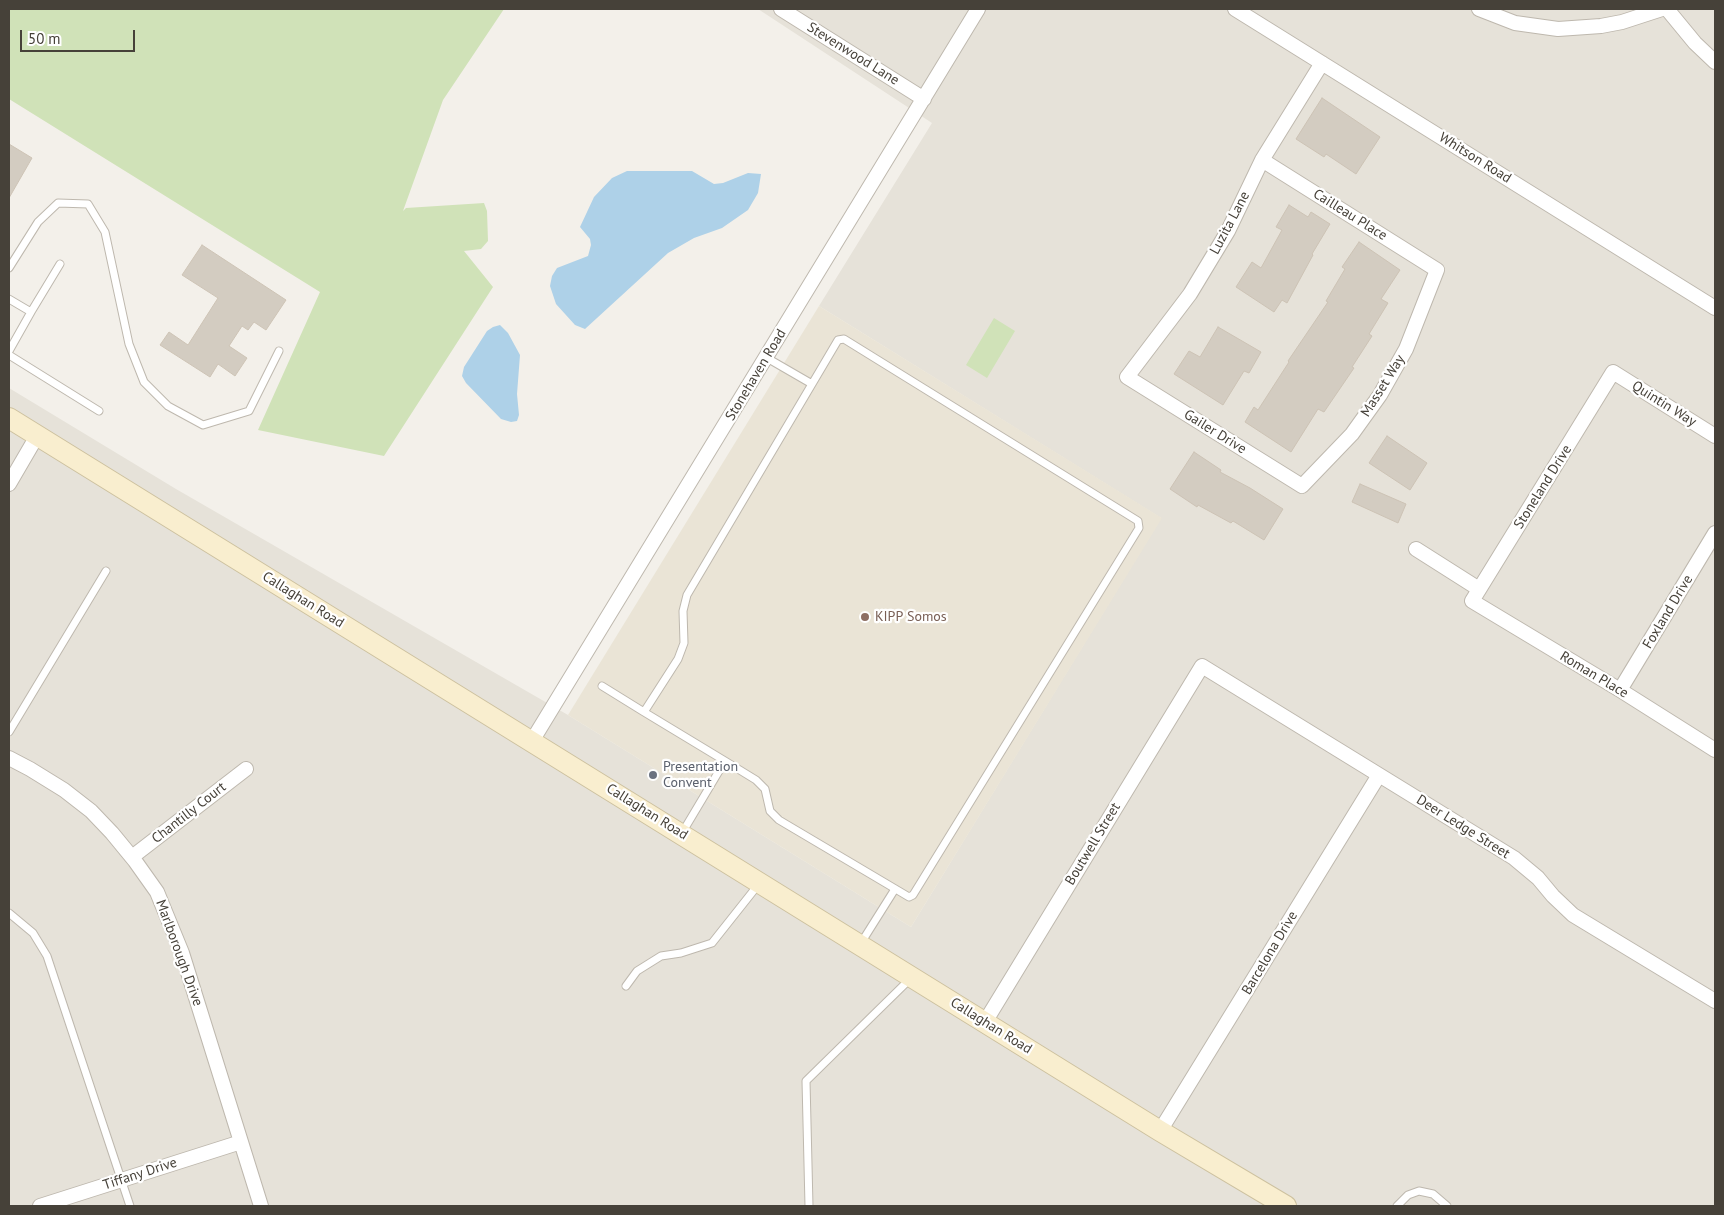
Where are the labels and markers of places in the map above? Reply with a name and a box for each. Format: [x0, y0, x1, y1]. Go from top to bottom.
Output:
place label: KIPP Somos [875, 609, 947, 625]
marker: KIPP Somos [859, 611, 871, 623]
place label: Presentation Convent [663, 759, 738, 792]
marker: Presentation Convent [647, 769, 659, 781]

